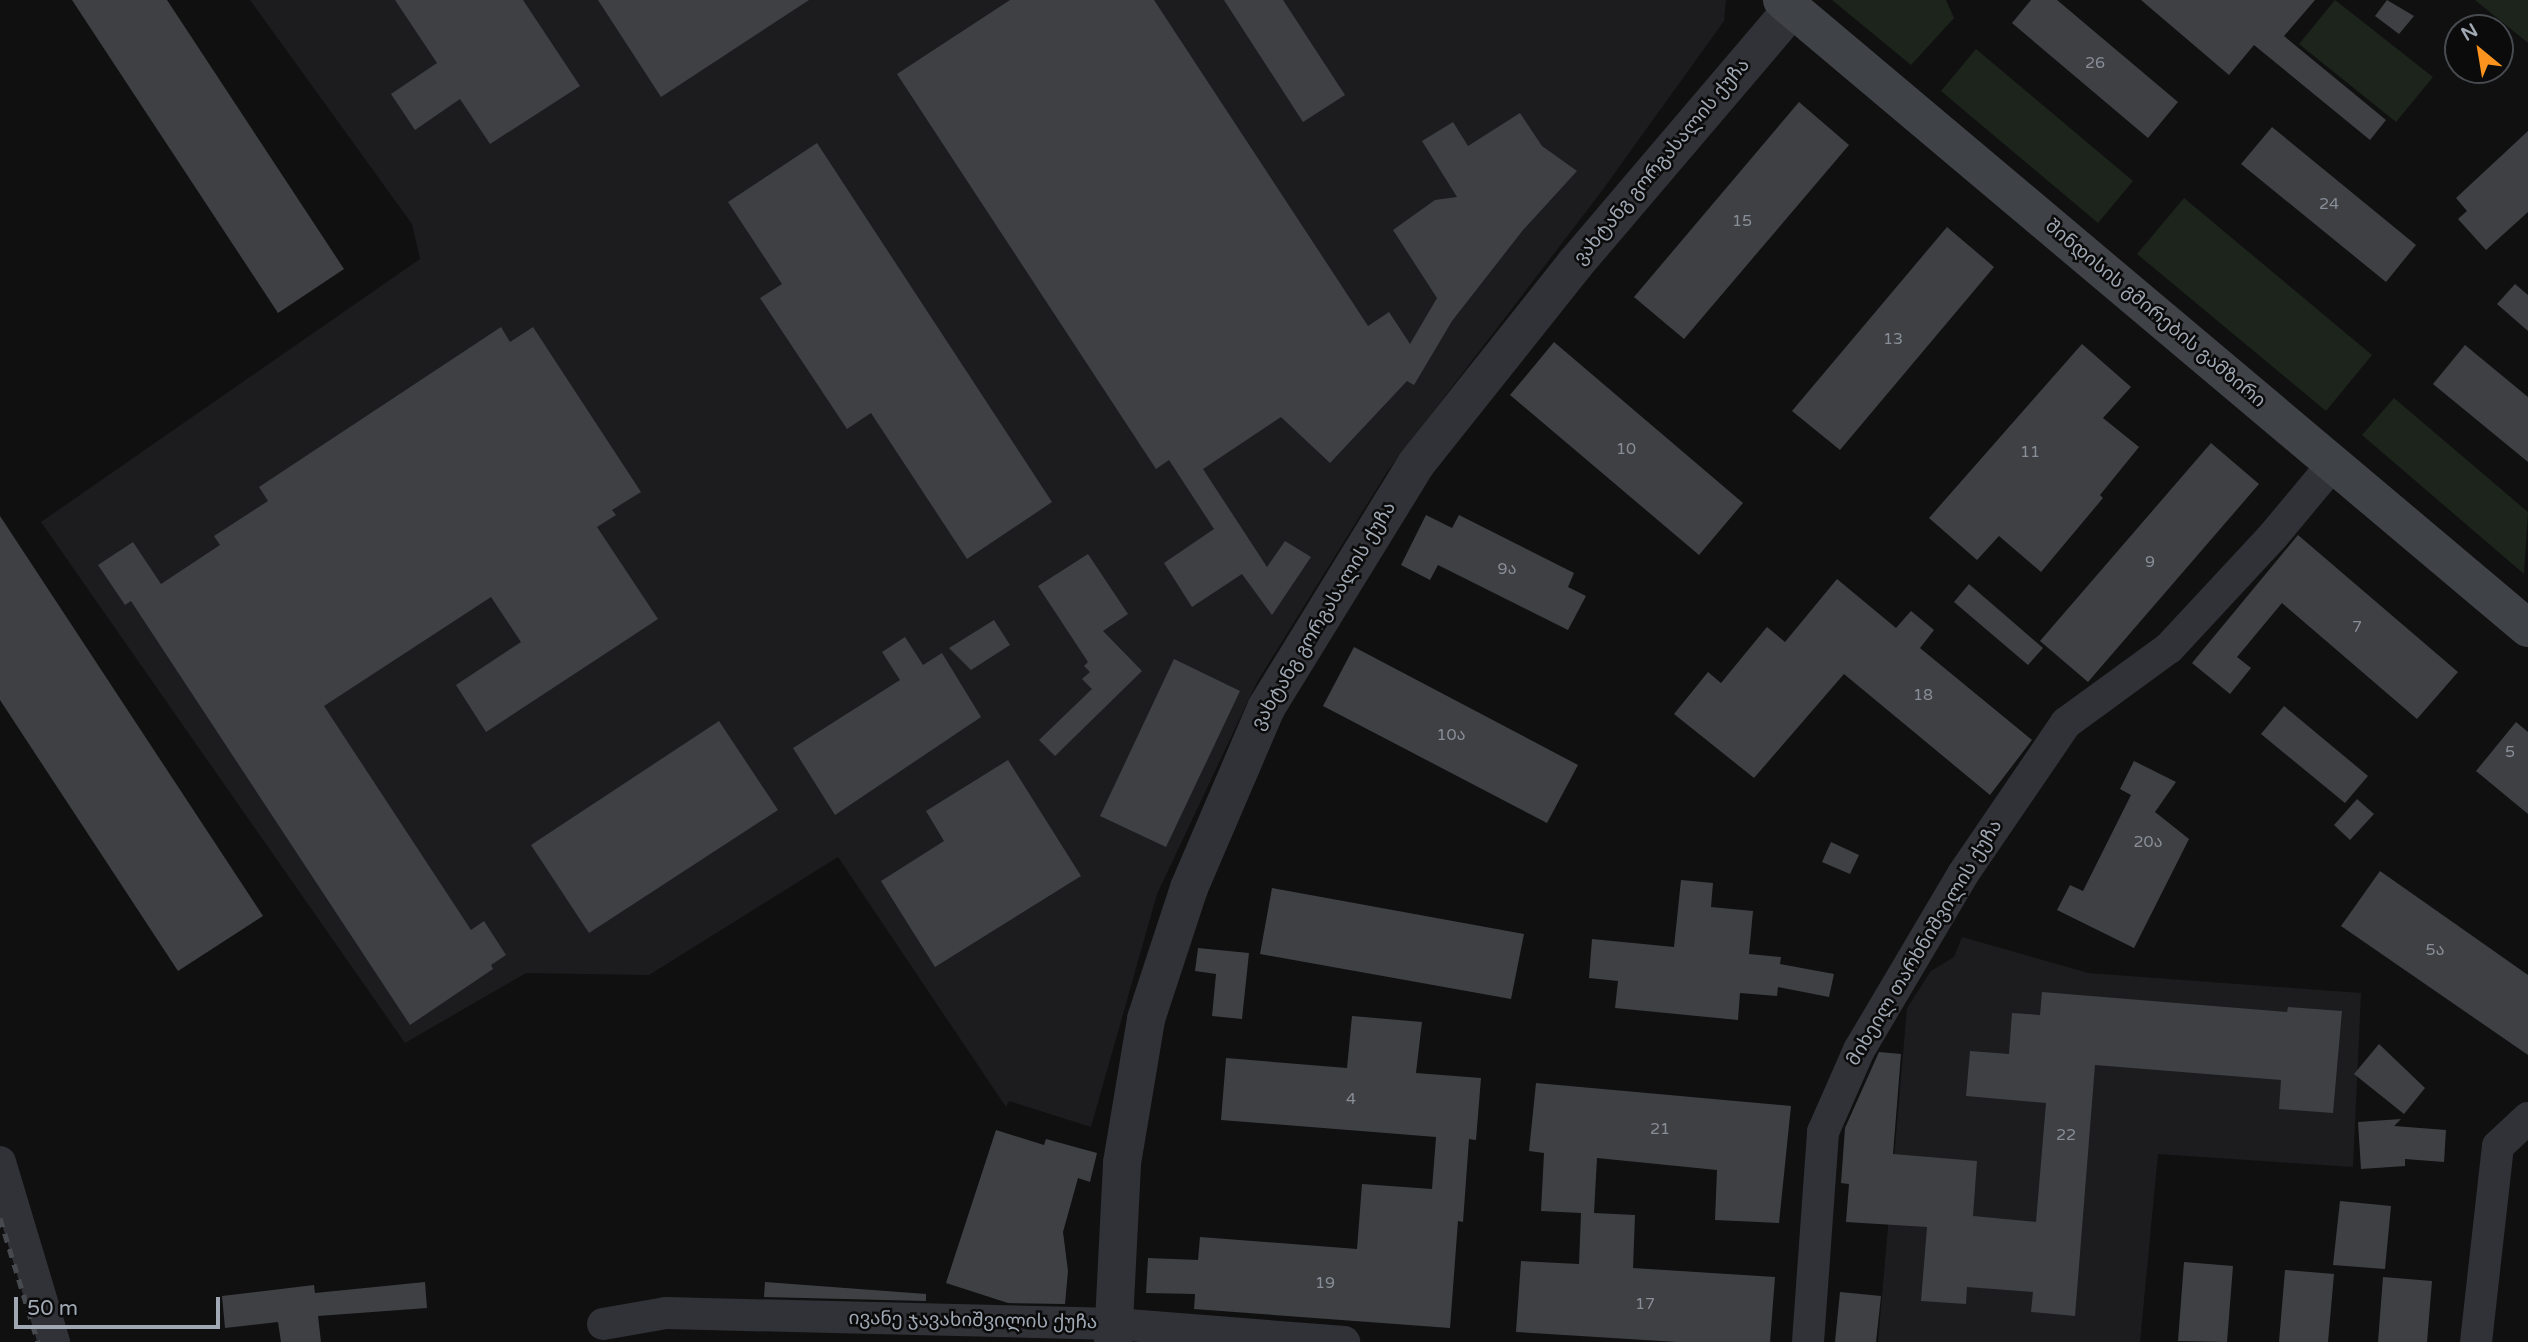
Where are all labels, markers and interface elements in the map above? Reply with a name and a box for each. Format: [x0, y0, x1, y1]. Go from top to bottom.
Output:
north arrow [2444, 14, 2514, 84]
text: N [2457, 19, 2482, 46]
house number: 26 [2085, 53, 2105, 73]
street label: ვახტანგ გორგასალის ქუჩა [1569, 54, 1755, 270]
house number: 24 [2319, 194, 2339, 214]
house number: 15 [1732, 211, 1752, 231]
street label: შინდისის გმირების გამზირი [2040, 215, 2270, 413]
house number: 13 [1883, 329, 1903, 349]
house number: 10 [1616, 439, 1636, 459]
house number: 11 [2020, 442, 2040, 462]
street label: ვახტანგ გორგასალის ქუჩა [1247, 498, 1401, 734]
house number: 9 [2145, 552, 2155, 572]
house number: 9ა [1498, 559, 1516, 579]
house number: 7 [2352, 617, 2362, 637]
house number: 18 [1913, 685, 1933, 705]
house number: 10ა [1437, 725, 1465, 745]
house number: 5 [2505, 742, 2515, 762]
street label: მიხეილ თარხნიშვილის ქუჩა [1842, 816, 2008, 1070]
house number: 20ა [2134, 832, 2162, 852]
house number: 5ა [2426, 940, 2444, 960]
house number: 4 [1346, 1089, 1356, 1109]
house number: 21 [1650, 1119, 1670, 1139]
house number: 22 [2056, 1125, 2076, 1145]
house number: 19 [1315, 1273, 1335, 1293]
scale bar [18, 1282, 224, 1326]
house number: 17 [1635, 1294, 1655, 1314]
text: 50 m [27, 1296, 78, 1321]
street label: ივანე ჯავახიშვილის ქუჩა [848, 1307, 1098, 1335]

